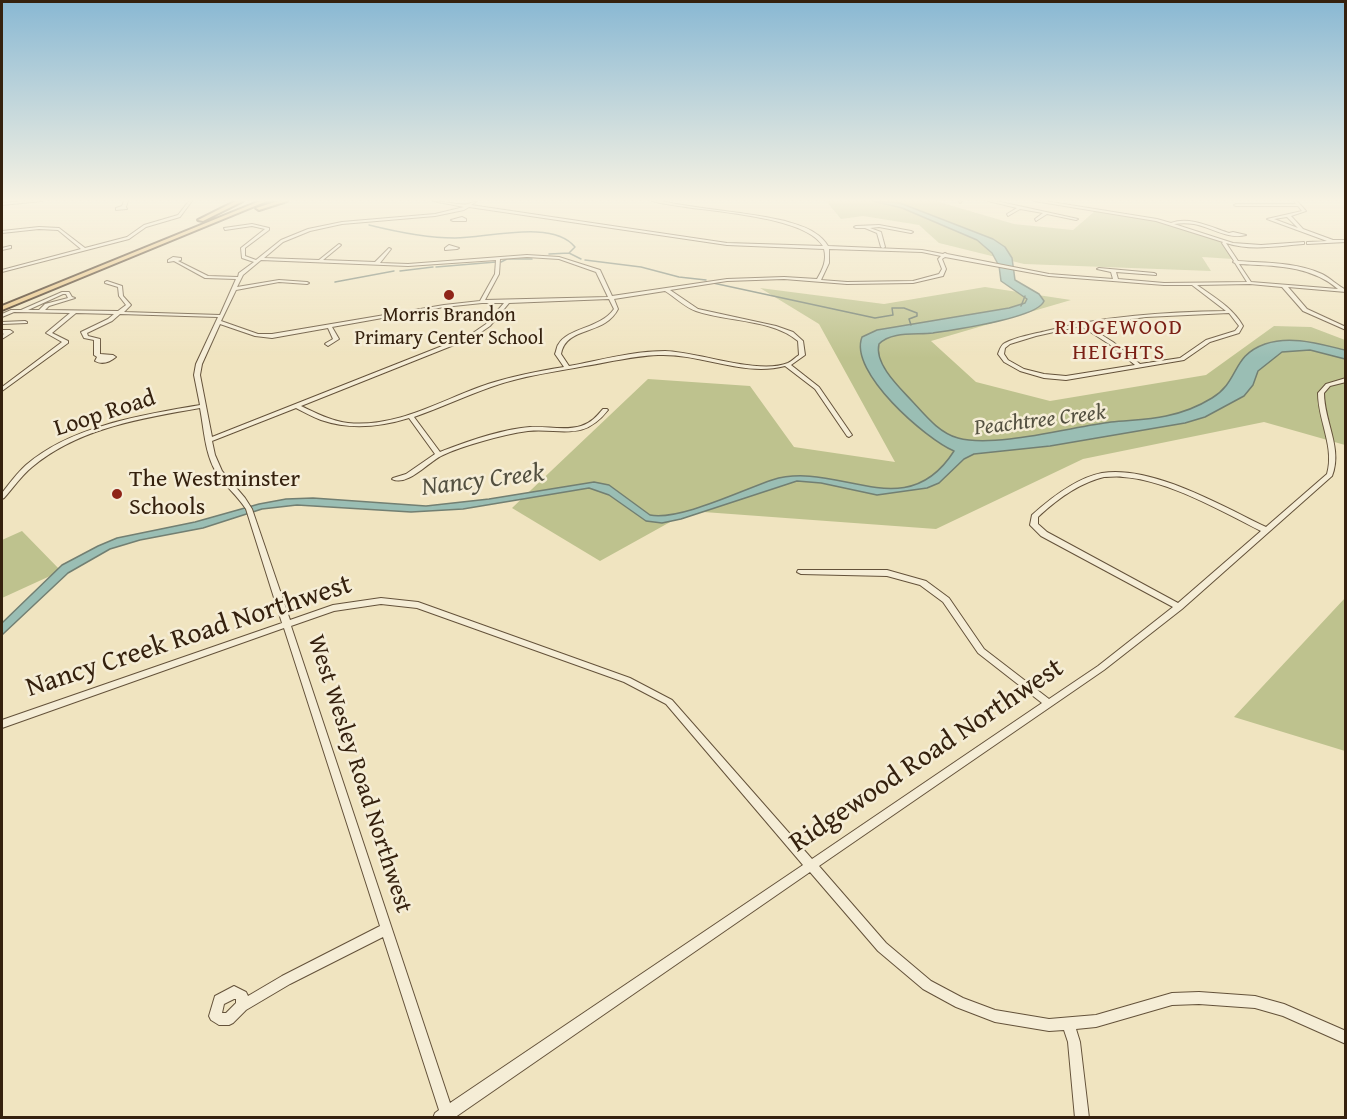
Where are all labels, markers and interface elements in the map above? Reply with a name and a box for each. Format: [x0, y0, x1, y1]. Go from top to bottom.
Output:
marker: Morris Brandon Primary Center School [442, 288, 456, 302]
place label: Morris Brandon Primary Center School [354, 304, 544, 351]
district label: RIDGEWOOD HEIGHTS [1055, 315, 1183, 366]
street label: Loop Road [51, 384, 159, 444]
water label: Peachtree Creek [973, 400, 1107, 442]
water label: Nancy Creek [420, 458, 546, 504]
place label: The Westminster Schools [129, 466, 300, 522]
marker: The Westminster Schools [110, 487, 124, 501]
street label: Nancy Creek Road Northwest [22, 568, 356, 706]
street label: West Wesley Road Northwest [300, 631, 418, 917]
street label: Ridgewood Road Northwest [784, 652, 1070, 860]

